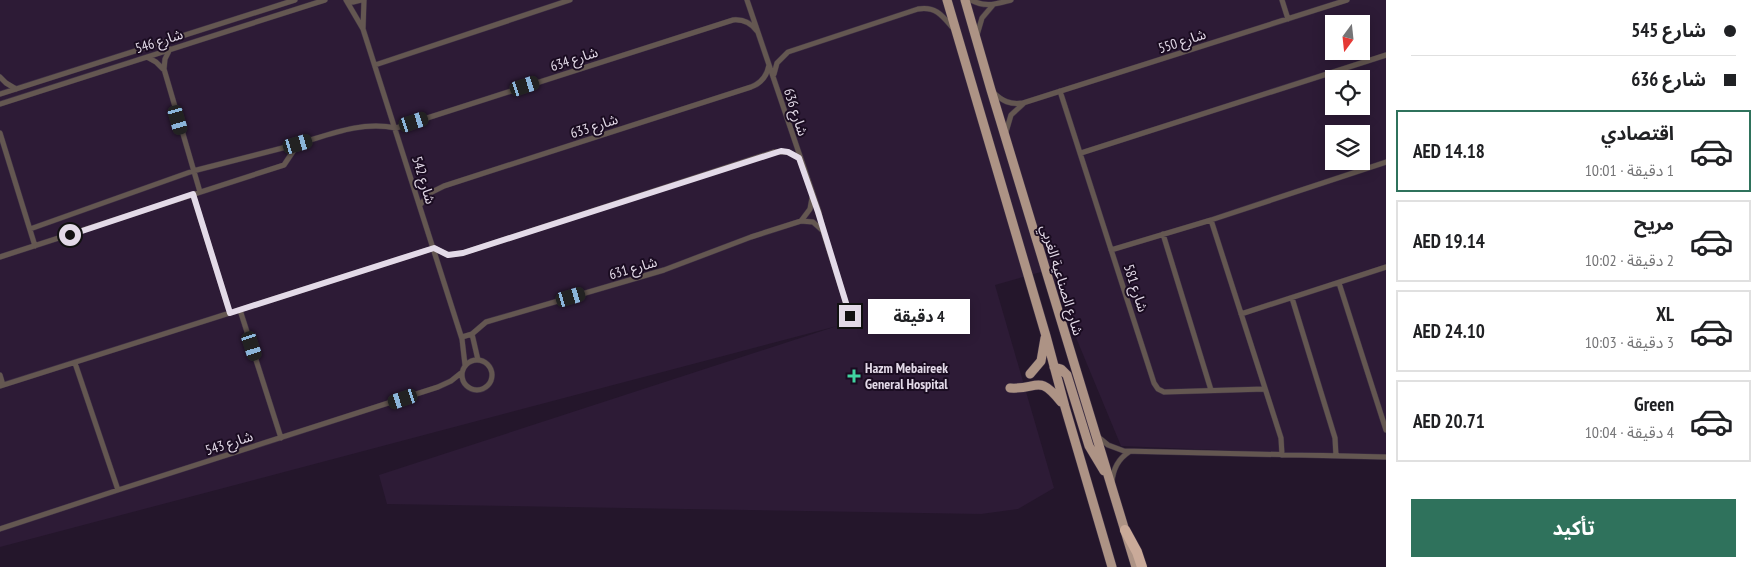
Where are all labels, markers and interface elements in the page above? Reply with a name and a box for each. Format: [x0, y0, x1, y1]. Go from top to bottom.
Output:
north arrow [1325, 15, 1370, 60]
map controls [1325, 15, 1370, 170]
text: شارع 545 [1631, 18, 1706, 42]
street label: شارع 546 [133, 25, 186, 59]
street label: شارع 550 [1156, 25, 1209, 59]
street label: شارع 634 [548, 43, 601, 77]
text: شارع 636 [1631, 67, 1706, 91]
button: locate [1325, 70, 1370, 115]
car [508, 74, 541, 98]
street label: شارع 636 [778, 86, 812, 139]
car [166, 104, 189, 136]
car [397, 110, 430, 134]
street label: شارع 633 [568, 110, 621, 144]
text: اقتصادي [1601, 121, 1674, 145]
button: layers [1325, 125, 1370, 170]
icon: car [1689, 129, 1734, 174]
car [281, 133, 314, 155]
text: AED 14.18 [1413, 139, 1485, 163]
street label: شارع 542 [406, 154, 440, 207]
text: 1 دقيقة · 10:01 [1585, 160, 1674, 180]
text: مريح [1634, 211, 1674, 235]
icon: car [1689, 219, 1734, 264]
street label: شارع الصناعية الغربي [1034, 222, 1087, 338]
route start [59, 224, 81, 246]
text: AED 19.14 [1413, 229, 1485, 253]
text: 2 دقيقة · 10:02 [1585, 250, 1674, 270]
street label: شارع 631 [607, 253, 660, 285]
street label: شارع 581 [1118, 262, 1152, 315]
car [554, 286, 587, 308]
callout: 4 دقيقة [868, 298, 970, 334]
text: XL [1656, 302, 1674, 326]
route end [839, 305, 861, 327]
text: 4 دقيقة [893, 306, 945, 326]
icon: car [1689, 309, 1734, 354]
text: AED 24.10 [1413, 319, 1485, 343]
car [240, 329, 263, 363]
text: 3 دقيقة · 10:03 [1585, 332, 1674, 352]
place label: Hazm Mebaireek General Hospital [865, 359, 948, 393]
marker: Hazm Mebaireek General Hospital [847, 369, 861, 383]
car [386, 387, 419, 411]
text: Green [1634, 392, 1674, 416]
icon: car [1689, 399, 1734, 444]
text: AED 20.71 [1413, 409, 1485, 433]
text: 4 دقيقة · 10:04 [1585, 422, 1674, 442]
street label: شارع 543 [203, 427, 256, 461]
button: تأكيد [1411, 499, 1736, 557]

